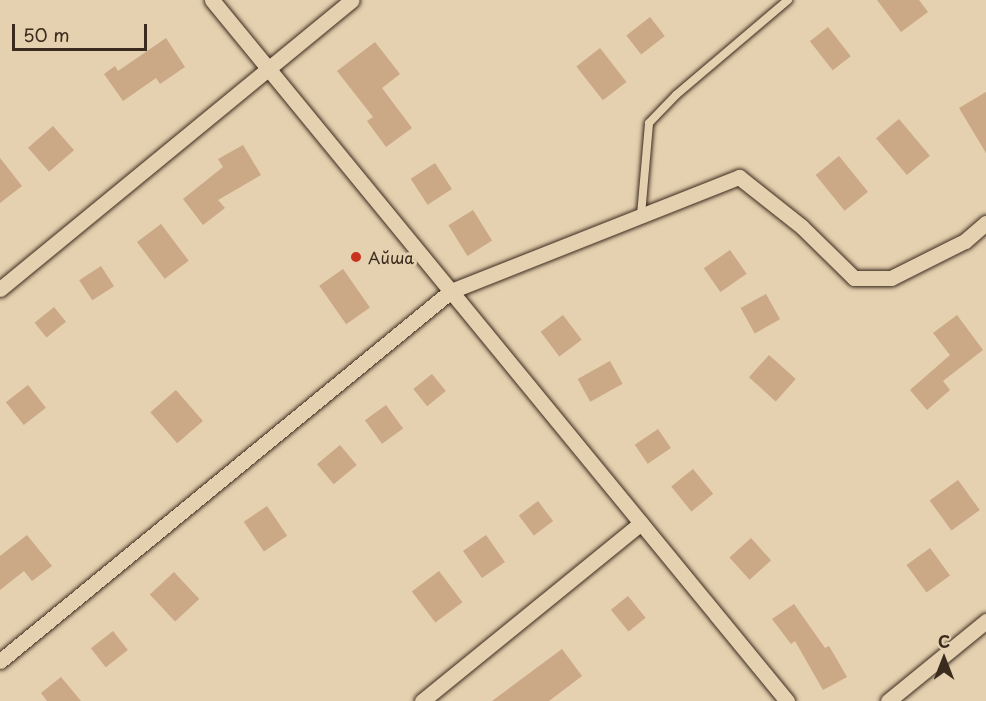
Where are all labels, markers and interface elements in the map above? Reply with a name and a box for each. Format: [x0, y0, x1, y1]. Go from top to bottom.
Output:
scale bar [15, 12, 150, 50]
text: 50 m [23, 21, 70, 48]
place label: Айша [368, 247, 414, 267]
marker: Айша [349, 250, 363, 264]
north arrow [914, 629, 974, 689]
text: С [938, 629, 950, 653]

